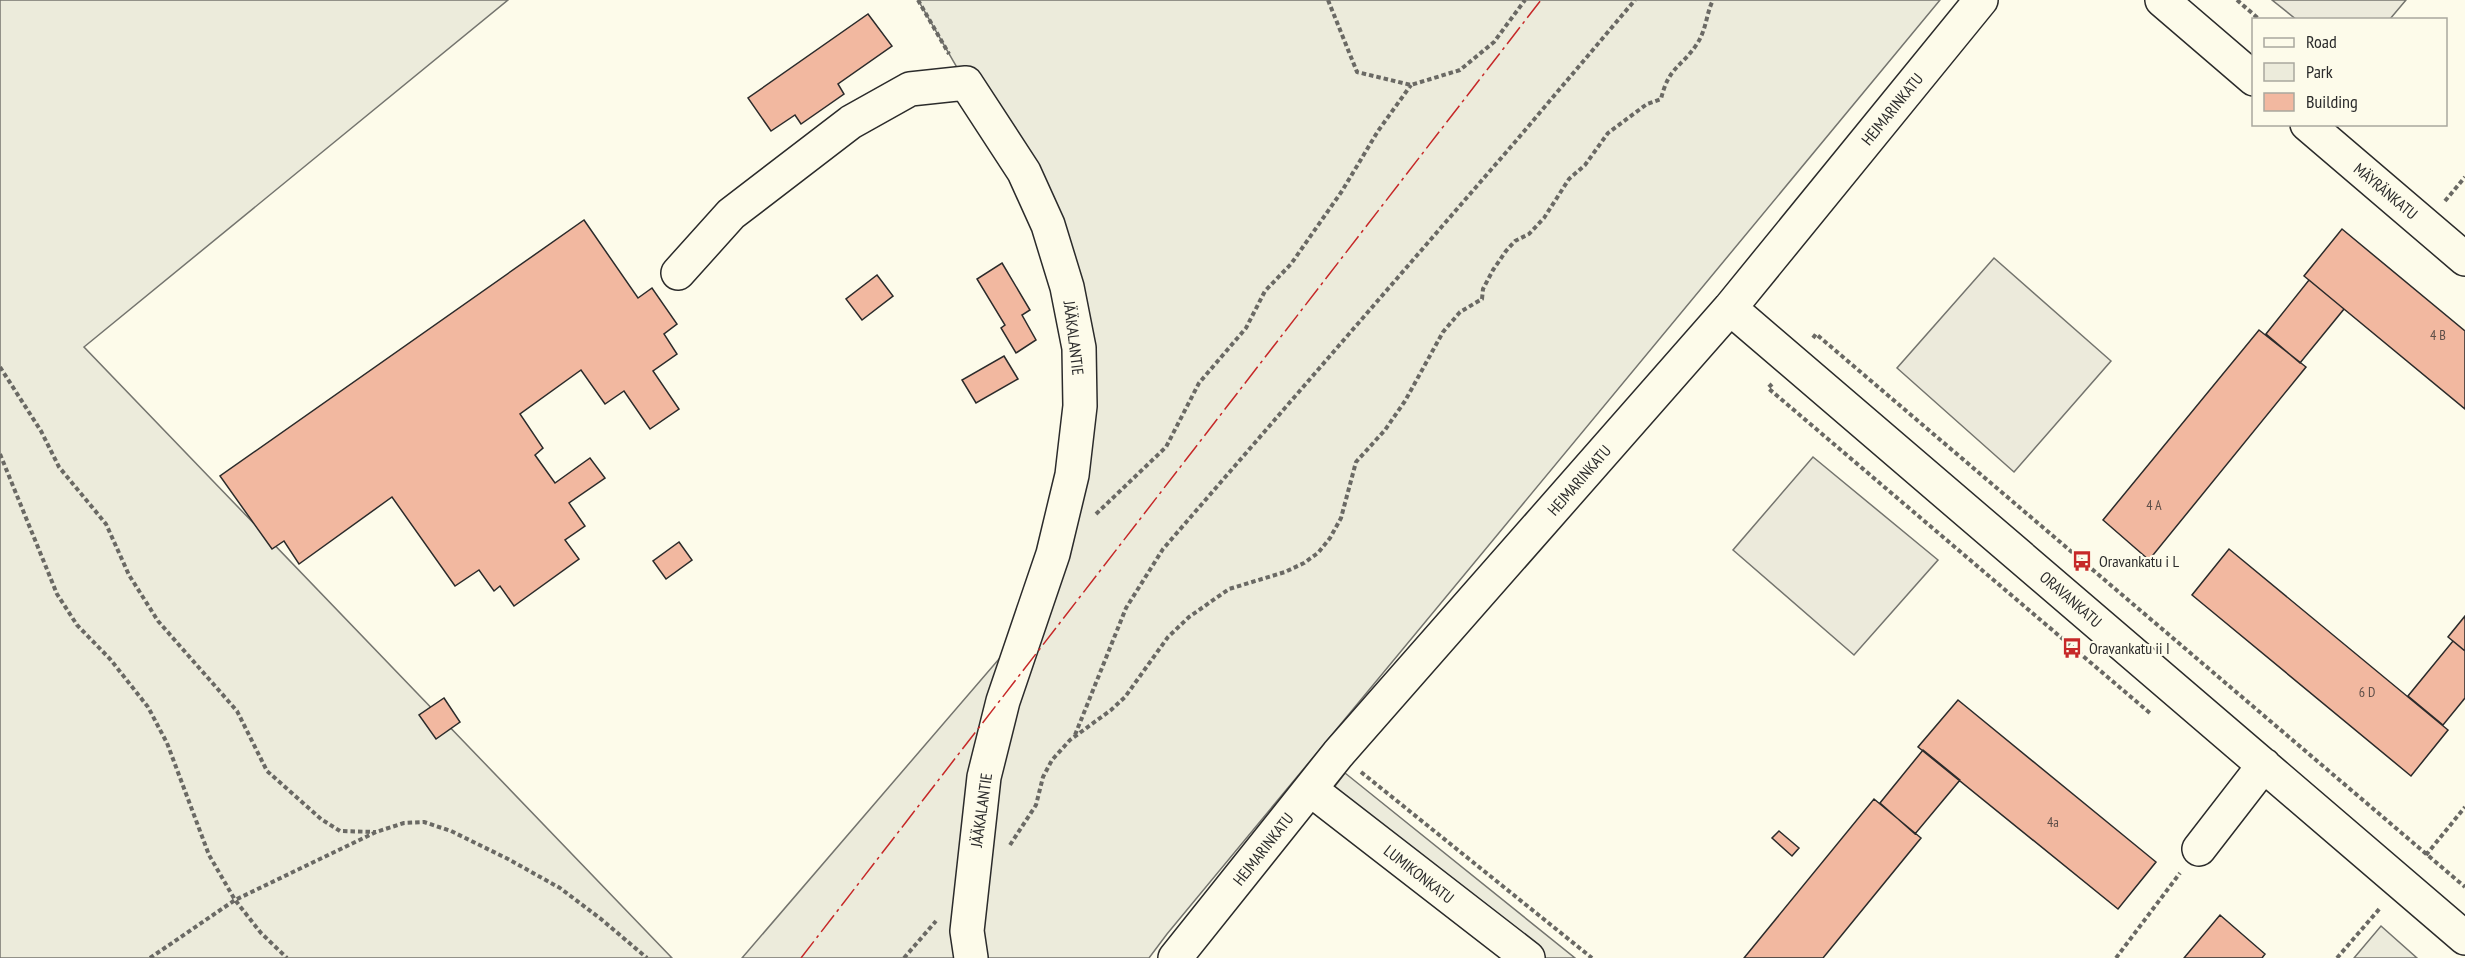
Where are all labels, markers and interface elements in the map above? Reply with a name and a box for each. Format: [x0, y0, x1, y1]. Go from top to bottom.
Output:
legend [2252, 18, 2447, 126]
text: Road [2306, 30, 2337, 53]
text: Park [2306, 60, 2333, 83]
street label: HEJMARINKATU [1857, 69, 1927, 149]
text: Building [2306, 90, 2358, 113]
street label: MÄYRÄNKATU [2350, 159, 2422, 223]
street label: JÄÄKALANTIE [1059, 299, 1088, 376]
house number: 4 B [2430, 326, 2446, 344]
street label: HEJMARINKATU [1543, 441, 1615, 519]
house number: 4 A [2146, 496, 2162, 514]
bus stop icon: Oravankatu i L [2070, 549, 2094, 573]
place label: Oravankatu i L [2099, 551, 2179, 571]
street label: ORAVANKATU [2036, 567, 2106, 631]
bus stop icon: Oravankatu ii I [2060, 636, 2084, 660]
place label: Oravankatu ii I [2089, 638, 2170, 658]
house number: 6 D [2359, 683, 2375, 701]
street label: JÄÄKALANTIE [966, 771, 996, 849]
street label: HEJMARINKATU [1228, 809, 1298, 889]
house number: 4a [2047, 813, 2059, 831]
street label: LUMIKONKATU [1380, 840, 1458, 908]

